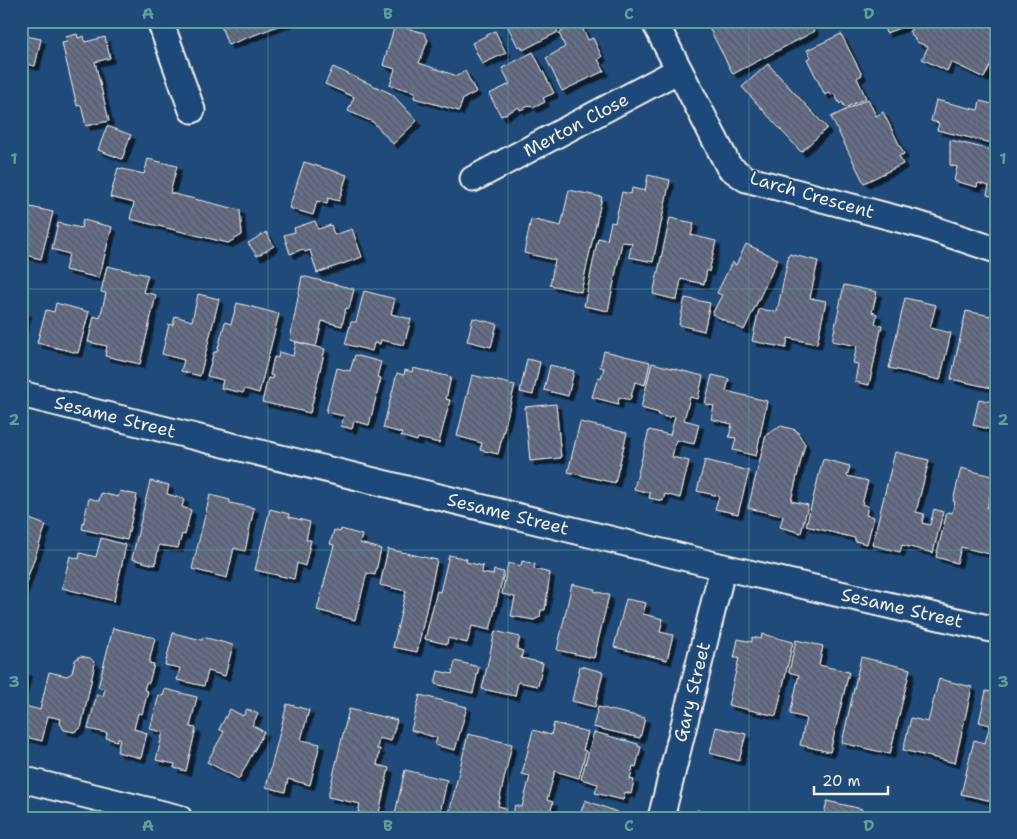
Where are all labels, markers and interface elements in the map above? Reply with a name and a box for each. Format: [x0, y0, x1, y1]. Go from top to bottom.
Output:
text: A [142, 3, 154, 24]
text: B [383, 3, 393, 24]
text: C [624, 3, 634, 24]
text: D [863, 3, 875, 24]
street label: Merton Close [519, 87, 633, 163]
text: 1 [10, 148, 18, 169]
text: 1 [999, 148, 1007, 169]
street label: Larch Crescent [747, 166, 877, 224]
street label: Sesame Street [52, 390, 178, 444]
text: 2 [8, 409, 20, 430]
text: 2 [997, 409, 1009, 430]
street label: Sesame Street [445, 487, 571, 541]
street label: Sesame Street [839, 582, 965, 634]
street label: Gary Street [668, 640, 716, 744]
text: 3 [8, 671, 20, 692]
text: 3 [997, 671, 1009, 692]
scale bar [814, 764, 888, 796]
text: 20 m [822, 771, 861, 791]
text: A [142, 815, 154, 836]
text: B [383, 815, 393, 836]
text: C [624, 815, 634, 836]
text: D [863, 815, 875, 836]

